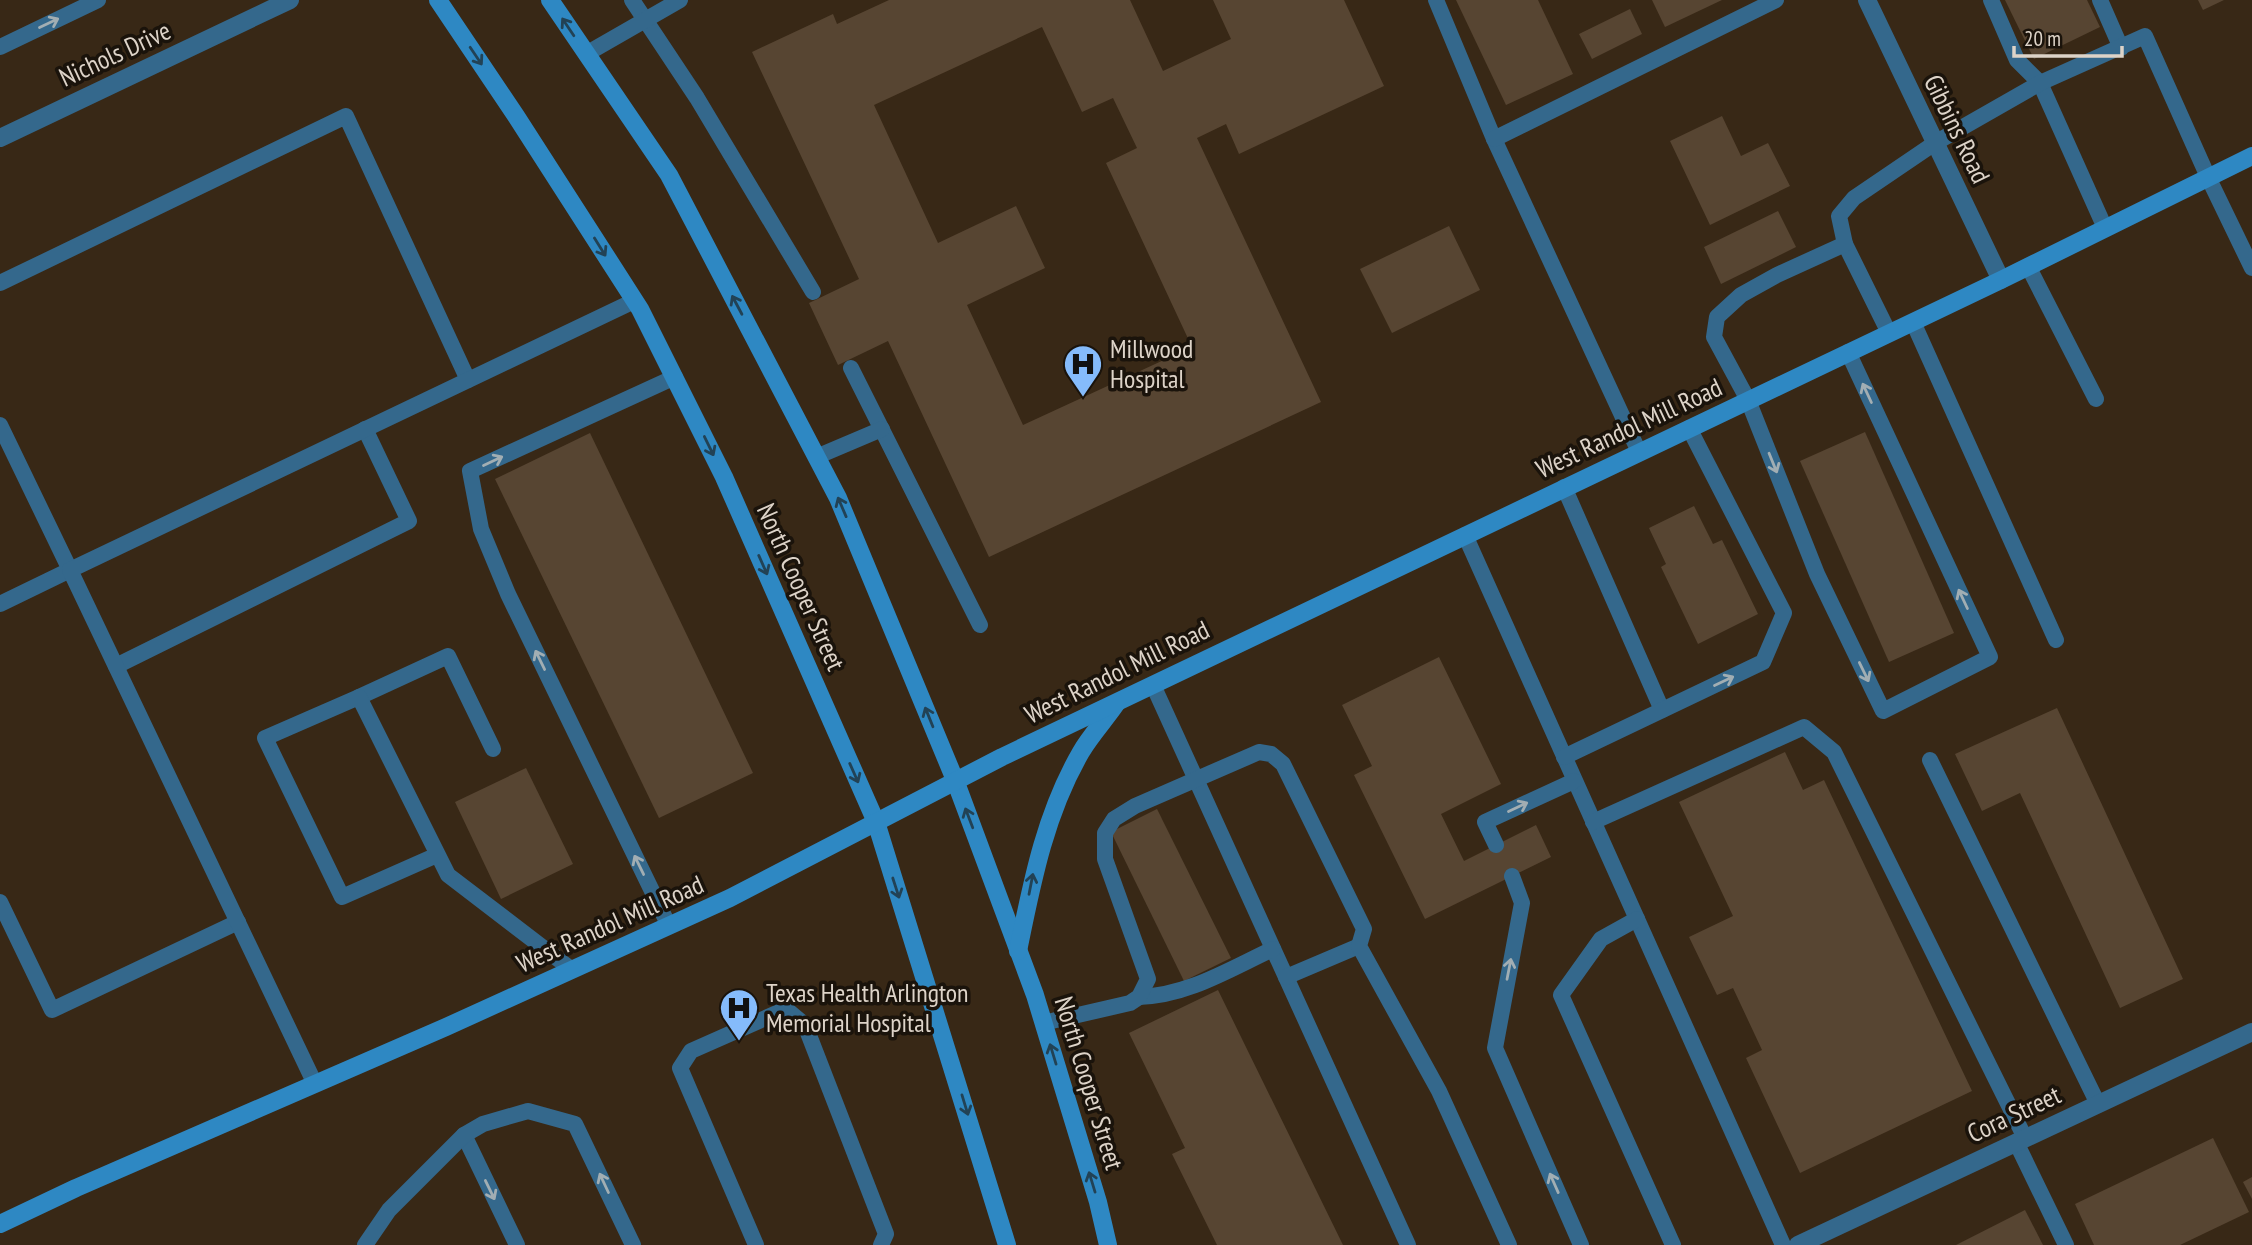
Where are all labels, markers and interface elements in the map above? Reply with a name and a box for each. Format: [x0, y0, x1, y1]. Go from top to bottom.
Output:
street label: Nichols Drive [54, 13, 176, 94]
scale bar [2014, 14, 2122, 58]
one-way arrow [38, 16, 59, 30]
one-way arrow [561, 18, 575, 37]
text: 20 m [2024, 25, 2061, 52]
one-way arrow [469, 46, 483, 66]
street label: Gibbins Road [1917, 69, 1998, 188]
one-way arrow [593, 237, 607, 257]
one-way arrow [729, 295, 743, 316]
place label: Millwood Hospital [1110, 332, 1193, 395]
hospital icon: Millwood Hospital [1062, 343, 1104, 398]
street label: West Randol Mill Road [1531, 370, 1727, 485]
one-way arrow [1860, 383, 1873, 404]
one-way arrow [703, 435, 717, 456]
one-way arrow [1768, 452, 1781, 474]
one-way arrow [482, 454, 503, 467]
one-way arrow [834, 496, 847, 518]
street label: North Cooper Street [750, 498, 853, 675]
one-way arrow [757, 554, 770, 575]
one-way arrow [1956, 589, 1969, 610]
street label: West Randol Mill Road [1019, 613, 1214, 730]
one-way arrow [533, 650, 546, 671]
one-way arrow [1858, 661, 1871, 682]
one-way arrow [1713, 674, 1734, 687]
one-way arrow [921, 707, 934, 728]
one-way arrow [848, 762, 861, 784]
one-way arrow [1507, 799, 1528, 813]
one-way arrow [962, 808, 974, 830]
one-way arrow [631, 855, 645, 876]
street label: West Randol Mill Road [511, 868, 708, 980]
one-way arrow [1025, 873, 1038, 896]
one-way arrow [891, 876, 904, 898]
one-way arrow [1503, 958, 1517, 981]
place label: Texas Health Arlington Memorial Hospital [766, 976, 969, 1039]
hospital icon: Texas Health Arlington Memorial Hospital [718, 987, 760, 1042]
street label: North Cooper Street [1047, 992, 1131, 1173]
one-way arrow [1045, 1043, 1058, 1065]
street label: Cora Street [1962, 1078, 2066, 1149]
one-way arrow [959, 1093, 972, 1115]
one-way arrow [1084, 1171, 1097, 1193]
one-way arrow [1546, 1172, 1559, 1194]
one-way arrow [596, 1173, 610, 1194]
one-way arrow [484, 1179, 498, 1200]

